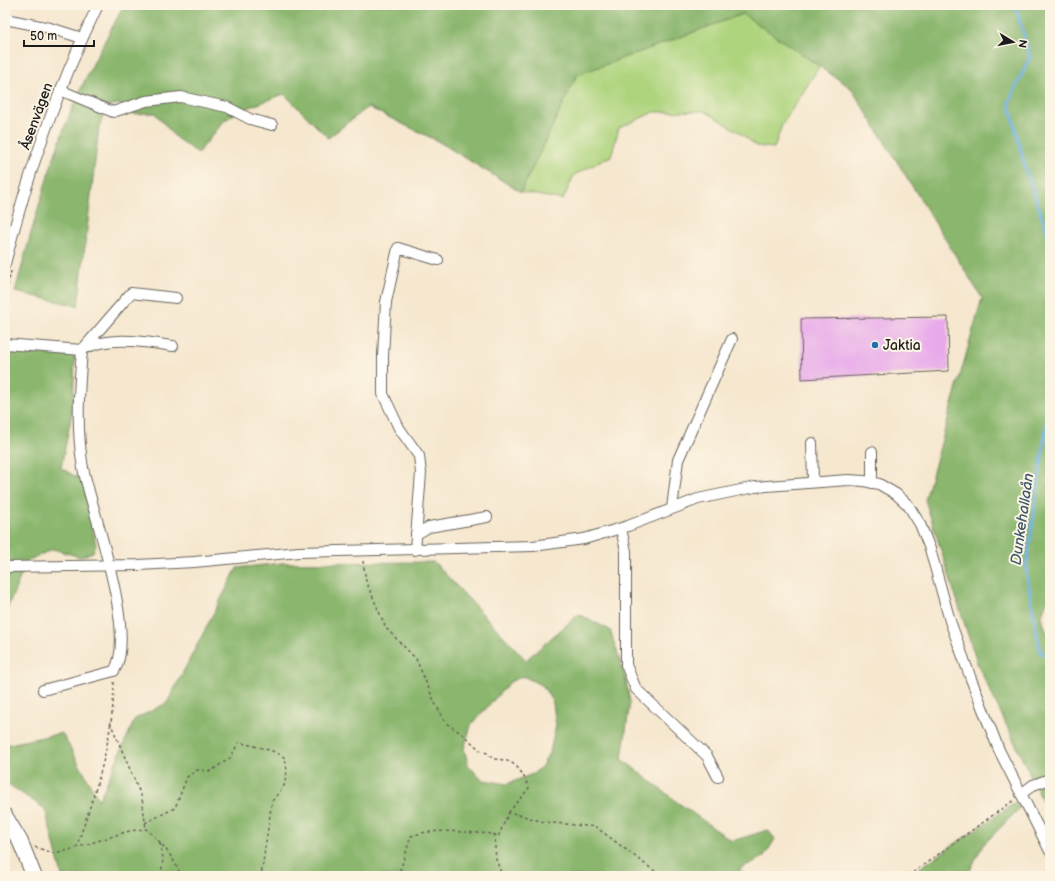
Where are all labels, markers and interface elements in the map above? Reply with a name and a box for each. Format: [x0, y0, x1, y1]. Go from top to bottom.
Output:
scale bar [24, 22, 94, 48]
north arrow [993, 22, 1033, 62]
text: 50 m [30, 29, 57, 44]
text: N [1015, 38, 1029, 49]
street label: Åsenvägen [15, 80, 56, 152]
place label: Jaktia [883, 337, 921, 354]
marker: Jaktia [870, 340, 880, 350]
water label: Dunkehallaån [1007, 472, 1038, 566]

